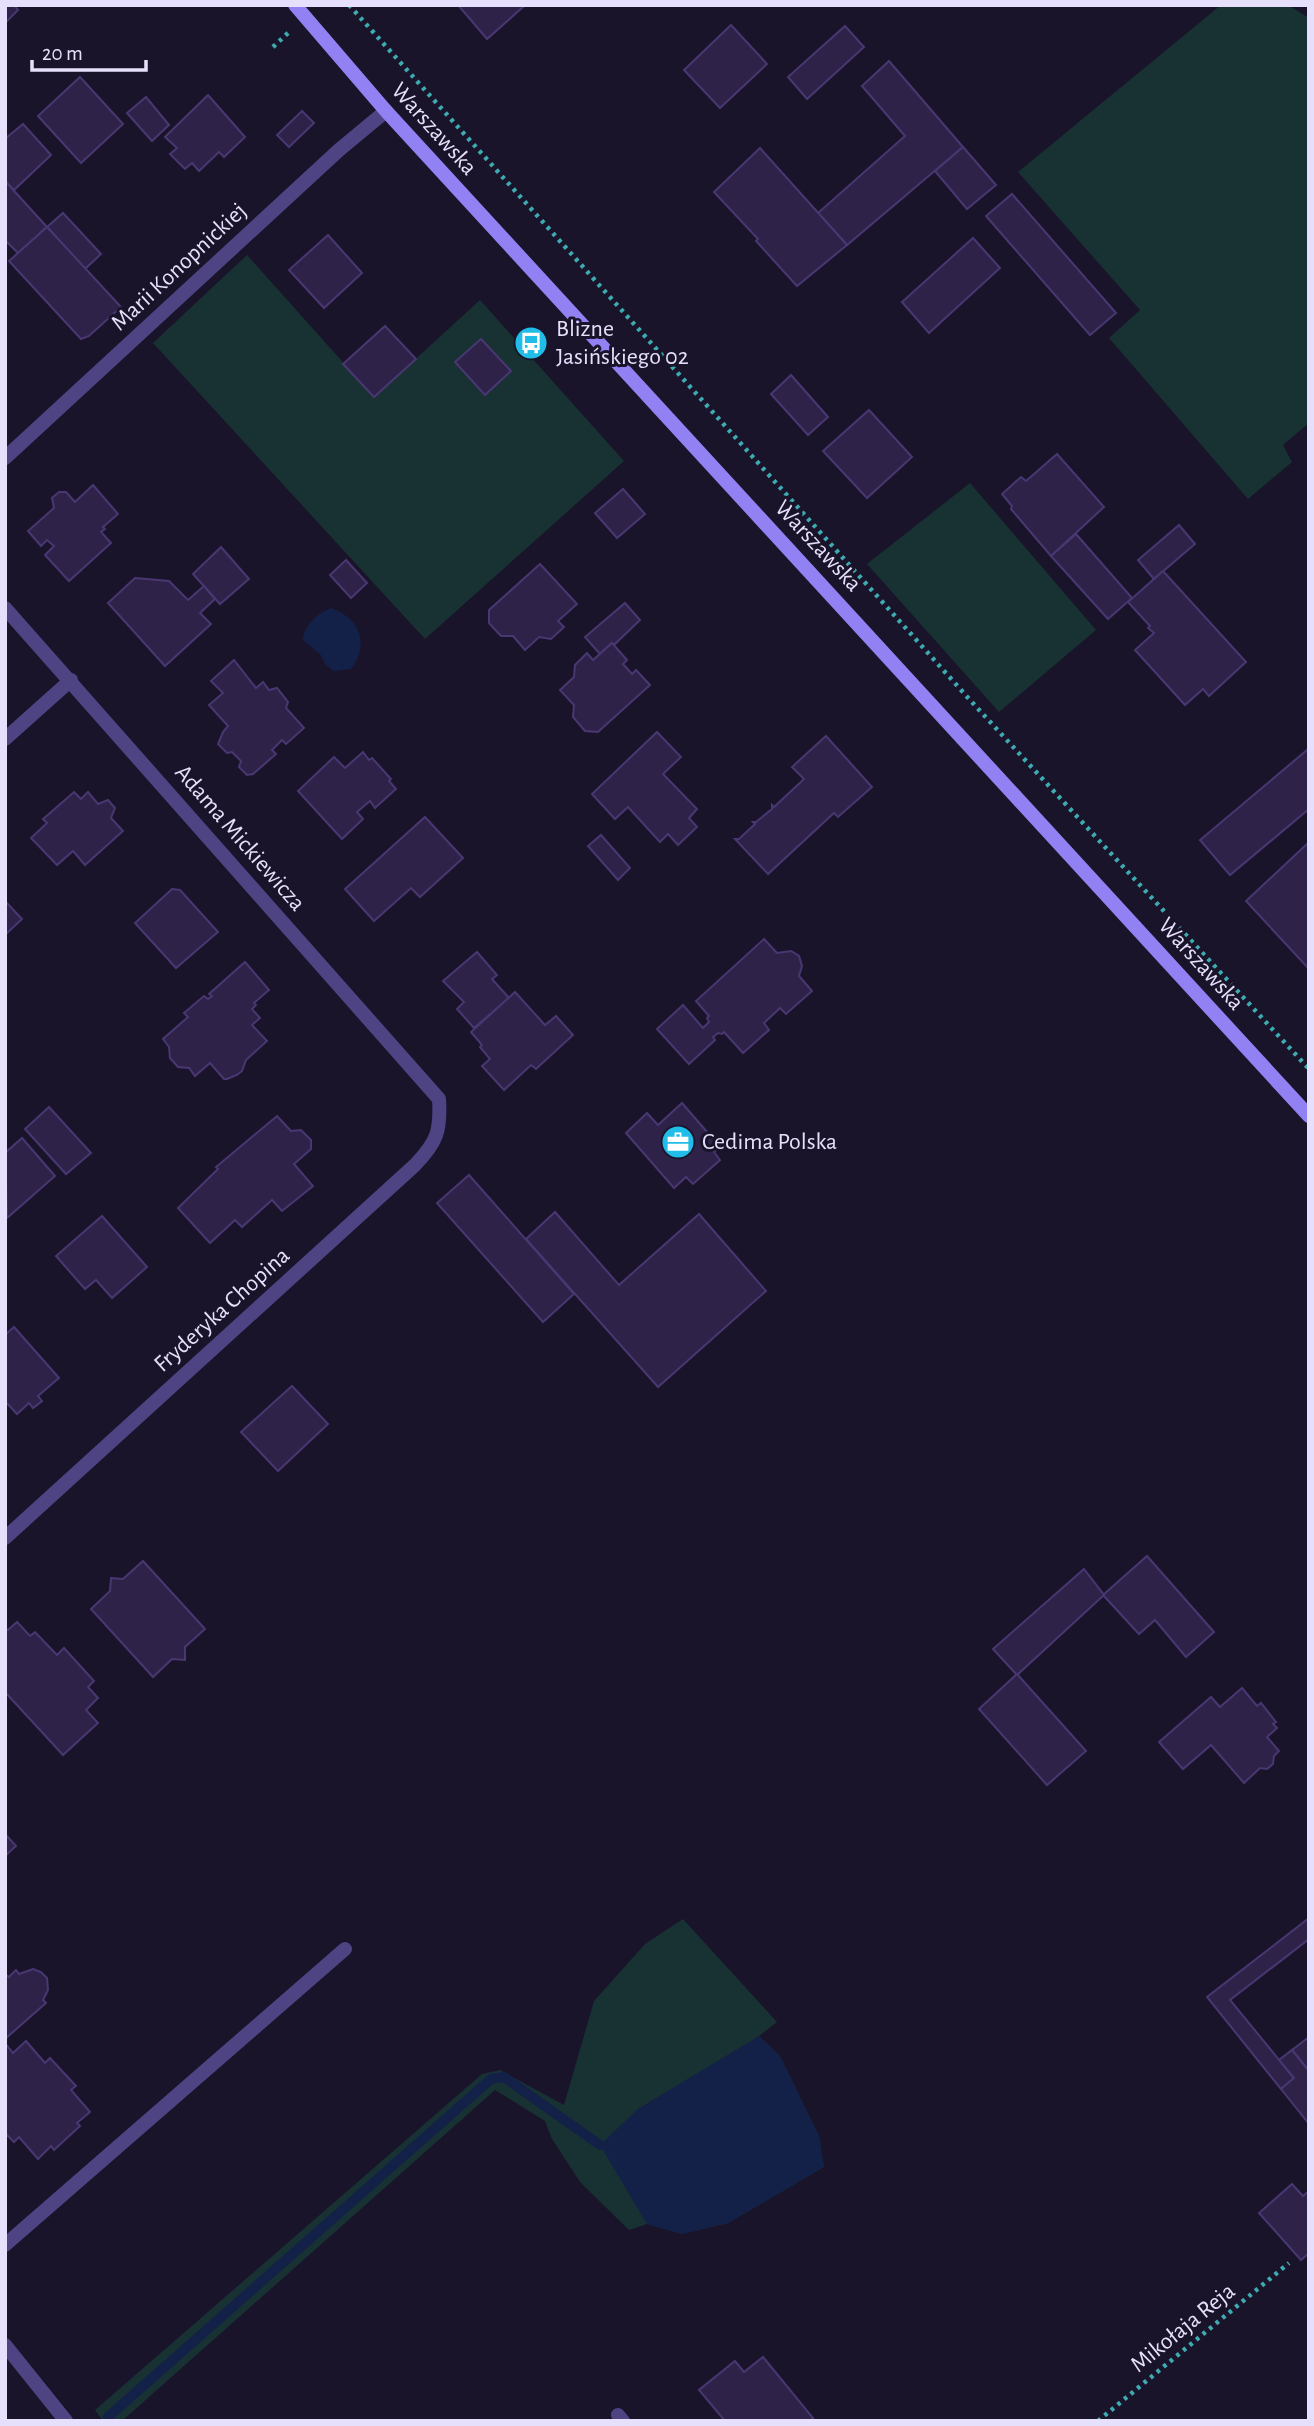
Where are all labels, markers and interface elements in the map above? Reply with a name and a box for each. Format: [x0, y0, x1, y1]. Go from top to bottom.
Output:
scale bar [32, 28, 145, 72]
text: 20 m [42, 43, 83, 64]
street label: Warszawska [387, 78, 481, 180]
street label: Marii Konopnickiej [107, 199, 251, 335]
place label: Blizne Jasińskiego 02 [556, 317, 689, 369]
bus stop icon: Blizne Jasińskiego 02 [512, 324, 550, 362]
street label: Warszawska [770, 496, 866, 596]
street label: Adama Mickiewicza [170, 760, 310, 916]
street label: Warszawska [1154, 913, 1248, 1015]
office icon: Cedima Polska [659, 1123, 697, 1161]
place label: Cedima Polska [702, 1130, 837, 1154]
street label: Fryderyka Chopina [150, 1243, 294, 1377]
street label: Mikołaja Reja [1126, 2279, 1240, 2377]

